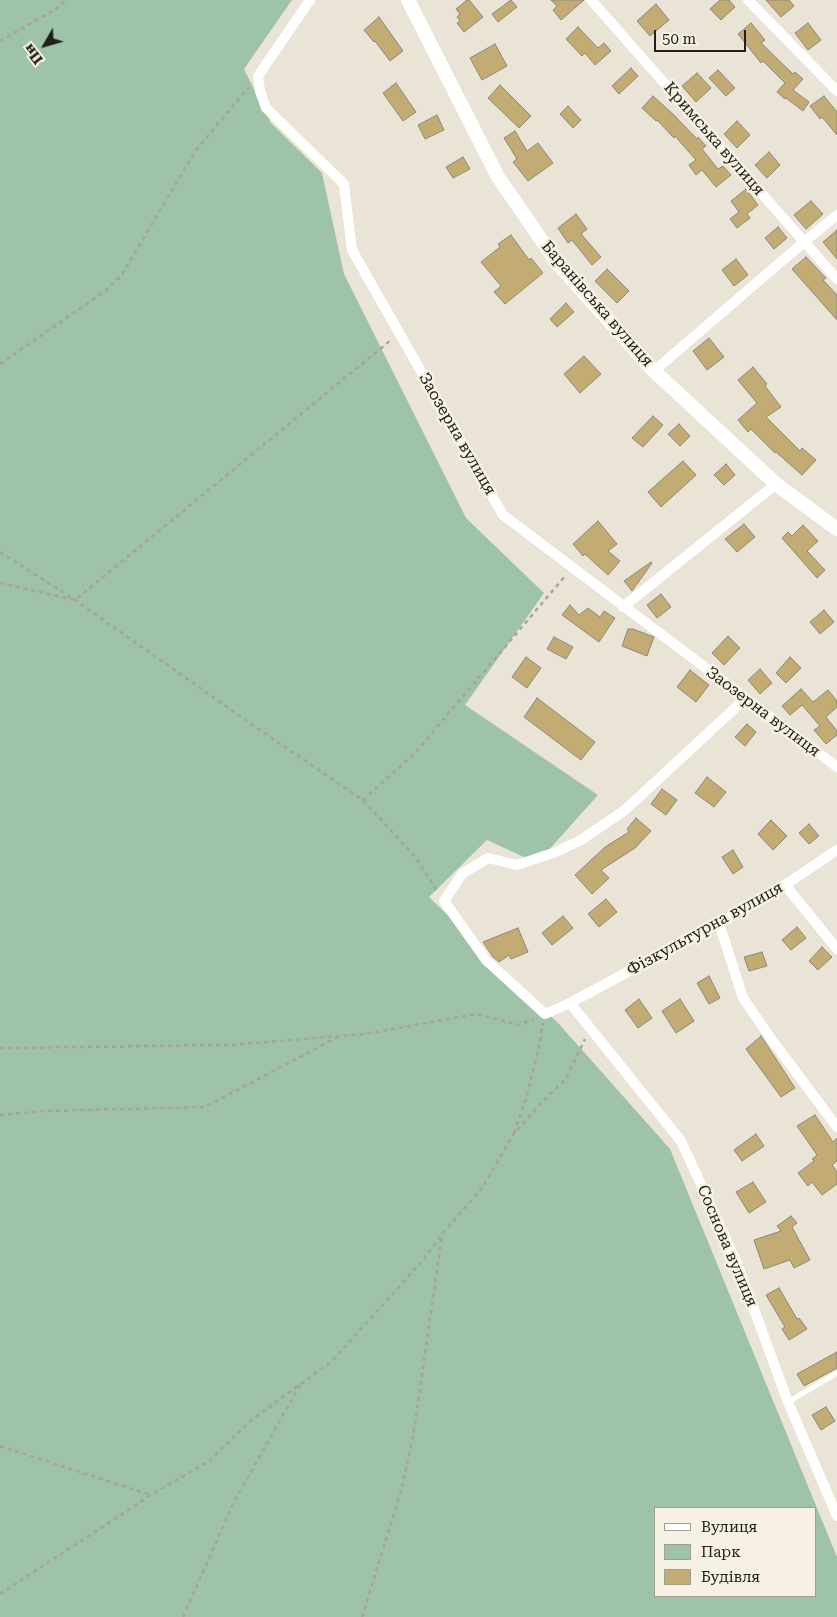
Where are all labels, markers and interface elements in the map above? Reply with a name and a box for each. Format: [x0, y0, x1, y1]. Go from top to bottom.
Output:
north arrow [20, 20, 70, 70]
scale bar [657, 20, 750, 52]
text: 50 m [662, 30, 696, 48]
text: Пн [20, 41, 46, 67]
street label: Кримська вулиця [660, 78, 768, 200]
street label: Баранівська вулиця [537, 237, 657, 371]
street label: Заозерна вулиця [414, 369, 500, 499]
street label: Заозерна вулиця [702, 663, 824, 761]
street label: Фізкультурна вулиця [624, 878, 786, 980]
street label: Соснова вулиця [693, 1182, 761, 1310]
legend [654, 1507, 817, 1597]
text: Вулиця [701, 1518, 757, 1536]
text: Парк [701, 1543, 741, 1561]
text: Будівля [701, 1568, 760, 1586]

